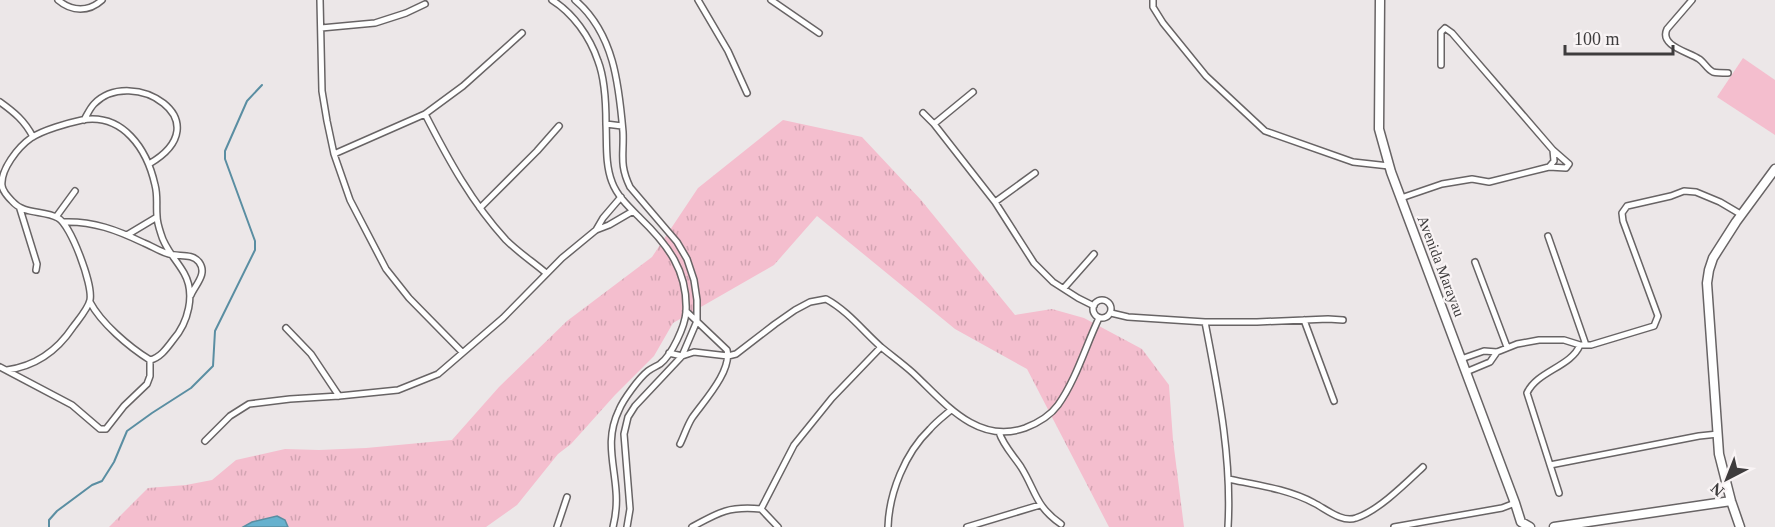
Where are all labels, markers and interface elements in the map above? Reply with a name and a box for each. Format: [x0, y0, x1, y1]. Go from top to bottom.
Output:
scale bar [1565, 18, 1673, 56]
text: 100 m [1574, 29, 1620, 49]
street label: Avenida Marayau [1414, 213, 1468, 319]
north arrow [1697, 449, 1757, 509]
text: N [1707, 479, 1727, 500]

